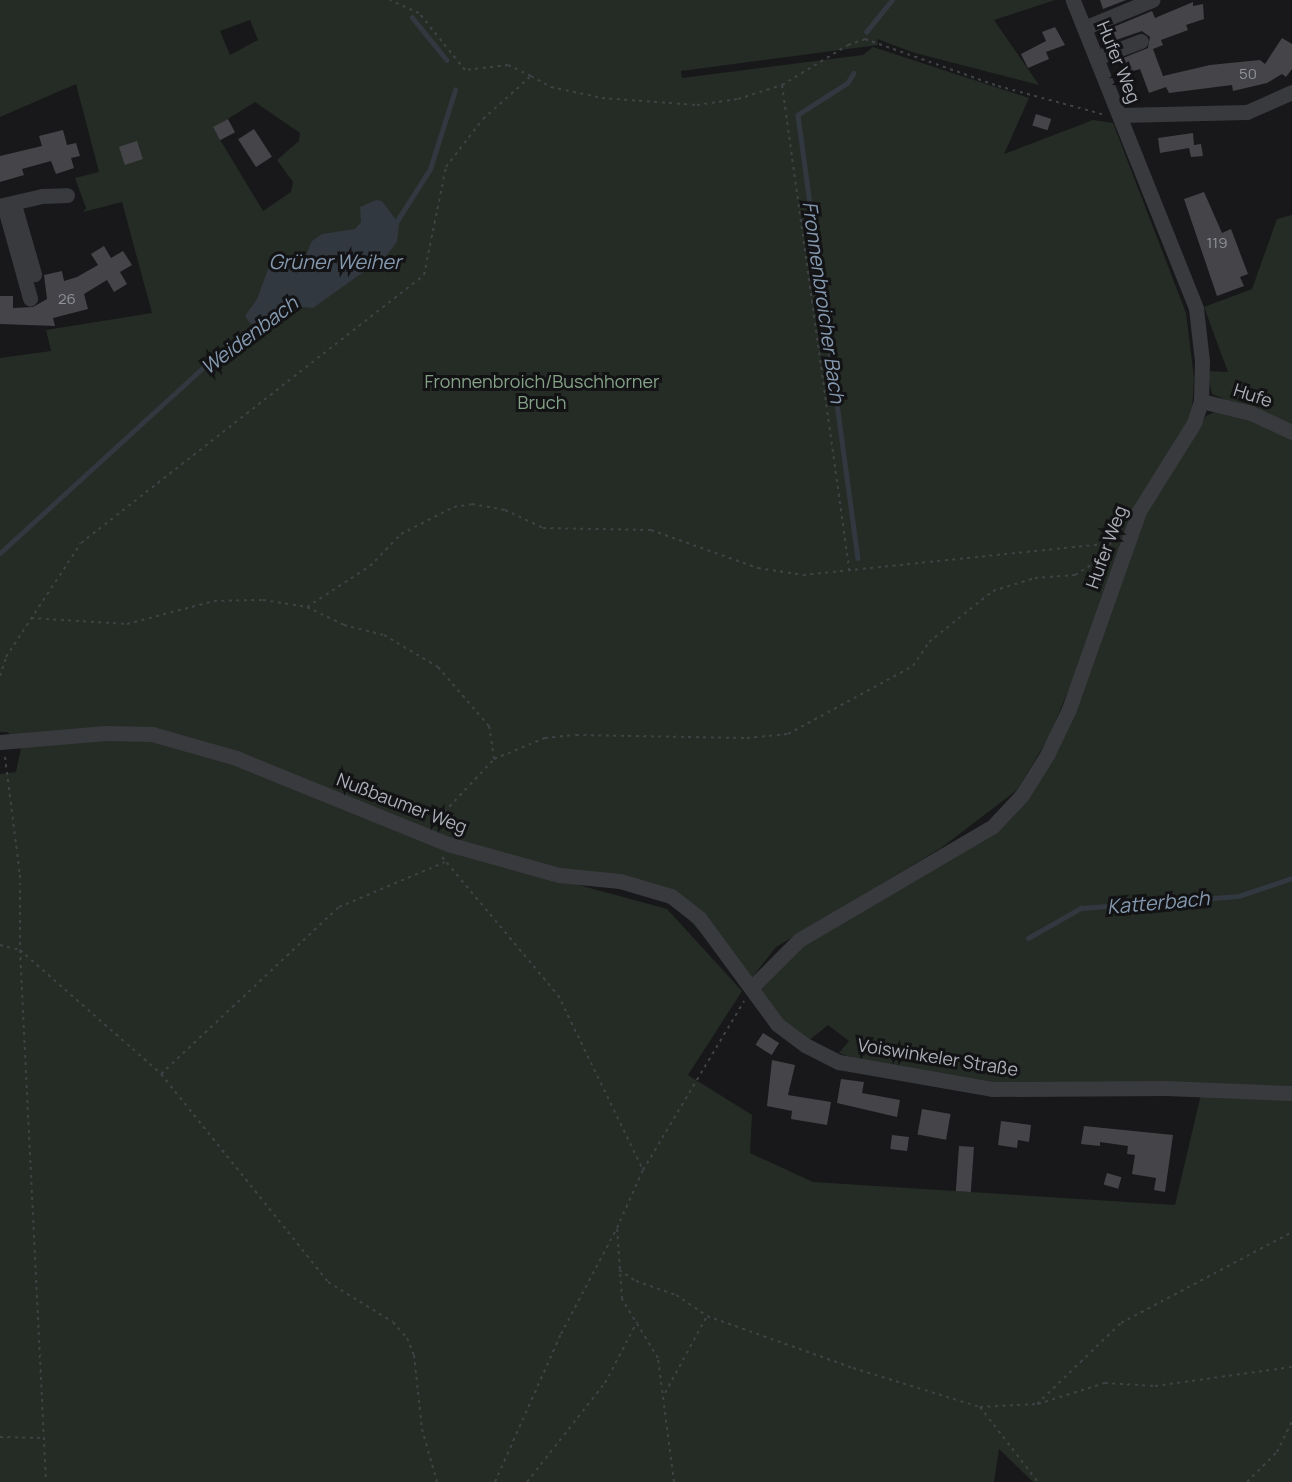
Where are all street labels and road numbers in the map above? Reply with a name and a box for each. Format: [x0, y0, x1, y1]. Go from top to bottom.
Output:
street label: Hufer Weg [1093, 18, 1145, 106]
street label: Hufe [1231, 379, 1275, 411]
street label: Hufer Weg [1081, 503, 1131, 591]
street label: Nußbaumer Weg [334, 768, 470, 838]
street label: Voiswinkeler Straße [856, 1034, 1020, 1080]

